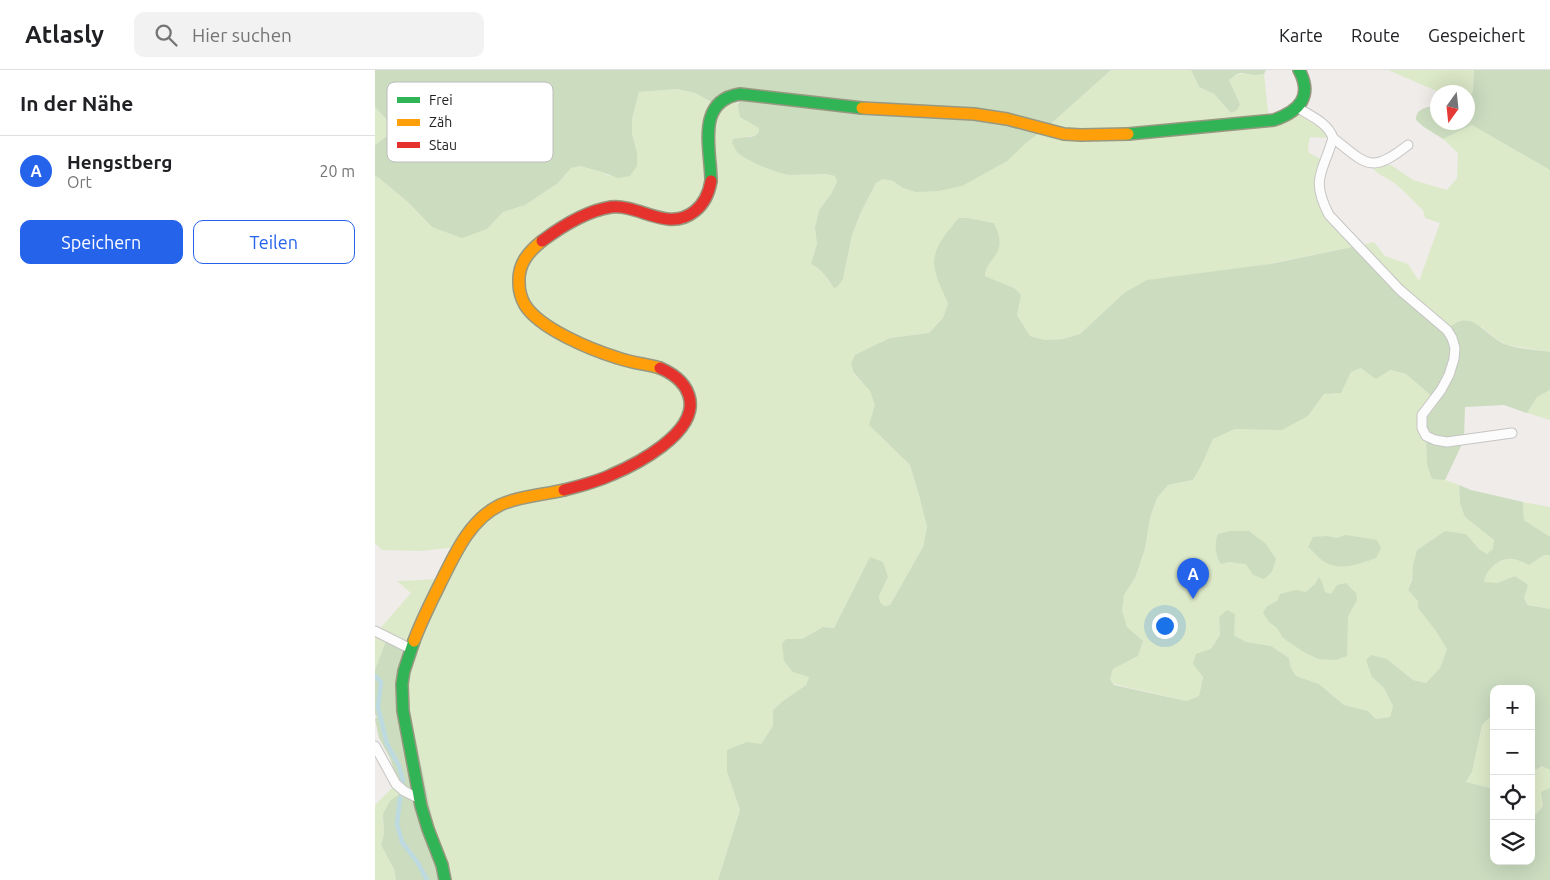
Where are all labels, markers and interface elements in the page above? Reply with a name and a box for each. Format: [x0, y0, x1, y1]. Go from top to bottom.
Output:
search box [134, 12, 484, 57]
text: Atlasly [25, 21, 104, 48]
icon: search [152, 21, 180, 49]
text: Hier suchen [192, 24, 292, 46]
text: Karte [1279, 25, 1323, 45]
text: Route [1351, 25, 1400, 45]
text: Gespeichert [1428, 25, 1525, 45]
legend [387, 82, 553, 162]
north arrow [1430, 85, 1475, 130]
text: In der Nähe [20, 91, 133, 115]
text: Frei [429, 92, 453, 108]
text: Zäh [429, 114, 452, 130]
text: Stau [429, 137, 457, 153]
text: Hengstberg [67, 151, 172, 173]
text: A [30, 162, 42, 180]
text: 20 m [319, 162, 355, 180]
text: Ort [67, 173, 92, 191]
button: Speichern [20, 220, 183, 264]
button: Teilen [193, 220, 355, 264]
pin: A [1177, 558, 1209, 599]
your location [1152, 613, 1178, 639]
map controls [1490, 685, 1535, 865]
button: + [1490, 685, 1535, 730]
button: − [1490, 730, 1535, 775]
button: locate [1490, 775, 1535, 820]
button: layers [1490, 820, 1535, 865]

